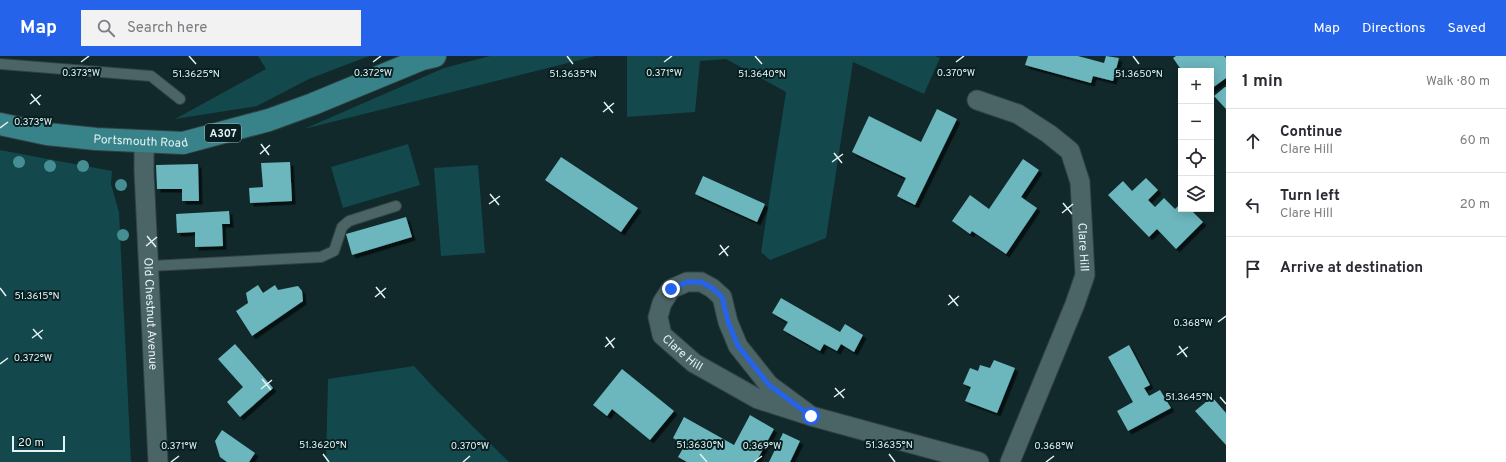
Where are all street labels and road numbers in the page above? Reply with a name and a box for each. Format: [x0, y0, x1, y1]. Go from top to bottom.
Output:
road number: A307 [205, 124, 241, 142]
street label: Portsmouth Road [93, 132, 190, 152]
street label: Clare Hill [1073, 222, 1092, 272]
street label: Old Chestnut Avenue [139, 257, 161, 371]
street label: Clare Hill [658, 332, 705, 375]

